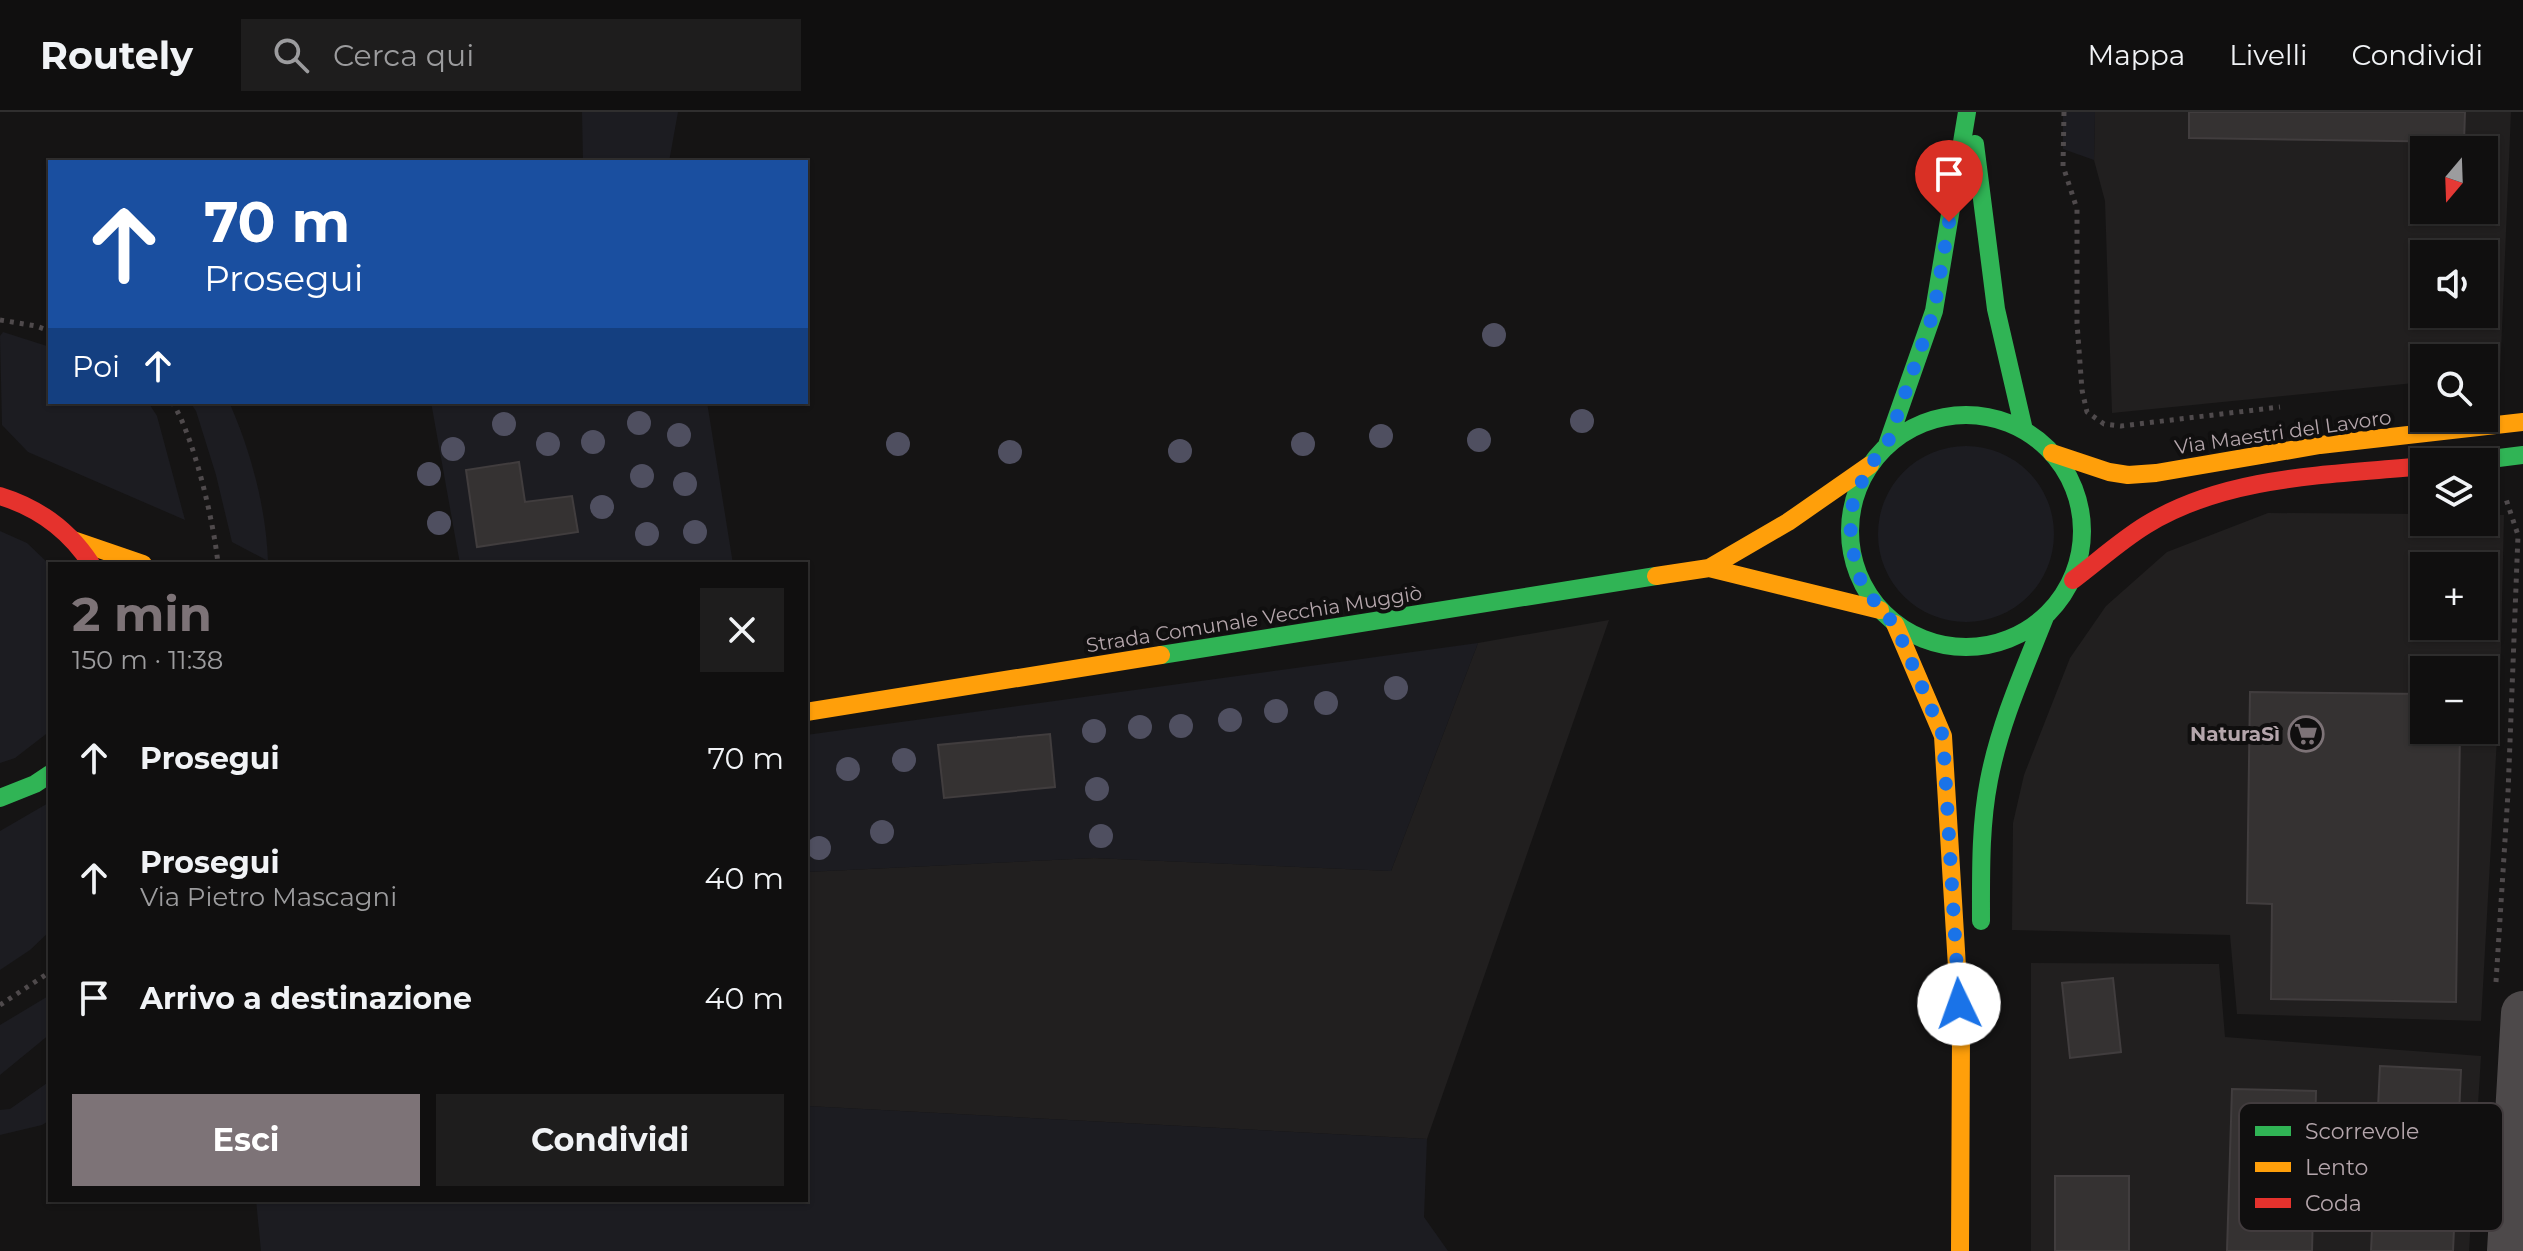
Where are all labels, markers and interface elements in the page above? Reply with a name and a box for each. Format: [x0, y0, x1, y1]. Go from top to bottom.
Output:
search box [241, 19, 801, 91]
text: Routely [40, 32, 193, 79]
icon: search [269, 33, 313, 77]
text: Cerca qui [333, 37, 474, 74]
text: Mappa [2088, 38, 2185, 72]
text: Livelli [2229, 38, 2308, 72]
text: Condividi [2352, 38, 2483, 72]
north arrow [2410, 136, 2498, 224]
map controls [2410, 136, 2498, 744]
pin [1915, 140, 1983, 222]
icon: arrive [1927, 152, 1971, 196]
text: 70 m [204, 188, 350, 256]
icon: ahead [72, 192, 176, 296]
button: sound [2410, 240, 2498, 328]
text: Prosegui [204, 256, 363, 300]
icon: ahead [136, 344, 180, 388]
button: search [2410, 344, 2498, 432]
text: Poi [72, 348, 120, 385]
street label: Via Maestri del Lavoro [2173, 405, 2393, 459]
button: layers [2410, 448, 2498, 536]
button: + [2410, 552, 2498, 640]
street label: Strada Comunale Vecchia Muggiò [1084, 581, 1424, 657]
text: 2 min [72, 585, 212, 643]
button: close [700, 588, 784, 672]
text: 150 m · 11:38 [72, 644, 223, 676]
button: − [2410, 656, 2498, 744]
supermarket icon: NaturaSì [2287, 715, 2325, 753]
place label: NaturaSì [2190, 722, 2280, 746]
icon: ahead [72, 736, 116, 780]
text: Prosegui [140, 740, 279, 777]
text: 70 m [707, 740, 784, 777]
text: Prosegui [140, 844, 279, 881]
icon: ahead [72, 856, 116, 900]
text: 40 m [705, 860, 784, 897]
text: Via Pietro Mascagni [140, 881, 397, 913]
position arrow [1917, 962, 2001, 1046]
icon: arrive [72, 976, 116, 1020]
text: Arrivo a destinazione [140, 980, 472, 1017]
text: 40 m [705, 980, 784, 1017]
button: Esci [72, 1094, 420, 1186]
button: Condividi [436, 1094, 784, 1186]
legend [2239, 1103, 2503, 1231]
text: Scorrevole [2305, 1118, 2419, 1145]
text: Lento [2305, 1154, 2368, 1181]
text: Coda [2305, 1190, 2362, 1217]

